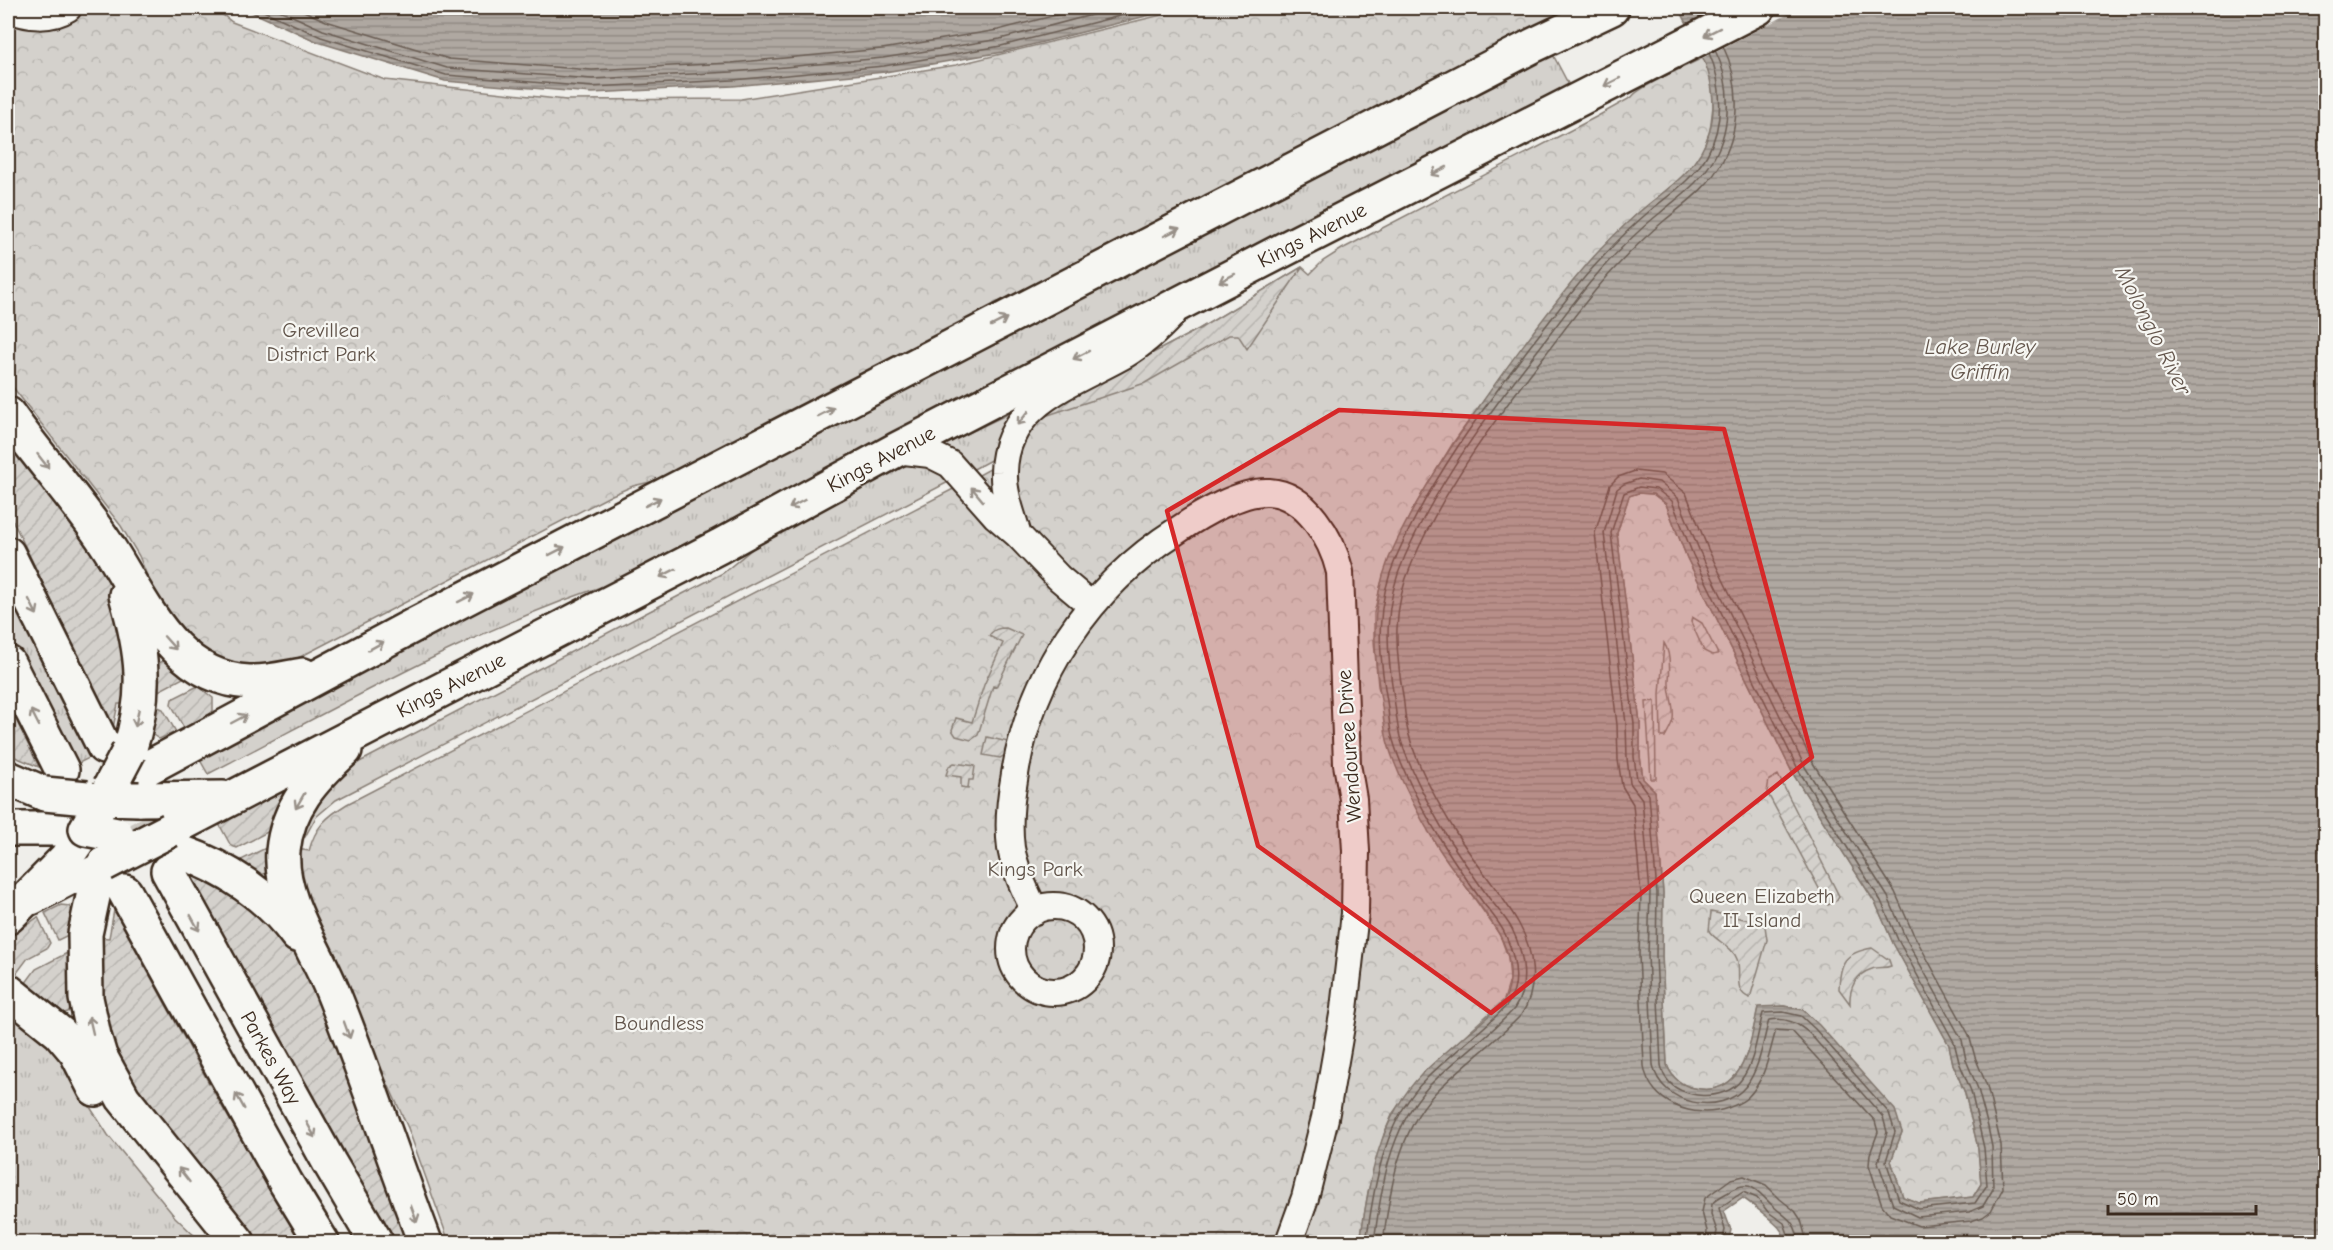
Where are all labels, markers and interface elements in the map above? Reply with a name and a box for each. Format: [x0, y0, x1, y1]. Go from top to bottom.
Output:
one-way arrow [1703, 27, 1721, 38]
one-way arrow [1604, 77, 1622, 89]
one-way arrow [1430, 165, 1448, 177]
street label: Kings Avenue [1254, 197, 1370, 273]
one-way arrow [1163, 226, 1181, 238]
water label: Molonglo River [2109, 261, 2197, 400]
one-way arrow [1219, 273, 1237, 285]
one-way arrow [990, 316, 1007, 328]
park label: Grevillea District Park [266, 318, 376, 366]
water label: Lake Burley Griffin [1925, 334, 2037, 385]
one-way arrow [1072, 349, 1090, 361]
one-way arrow [817, 406, 834, 418]
one-way arrow [1017, 410, 1030, 426]
street label: Kings Avenue [823, 420, 939, 498]
one-way arrow [36, 453, 49, 469]
one-way arrow [970, 487, 984, 502]
one-way arrow [644, 495, 662, 507]
one-way arrow [788, 499, 806, 510]
one-way arrow [548, 545, 566, 556]
one-way arrow [660, 567, 677, 579]
one-way arrow [457, 592, 475, 604]
one-way arrow [28, 597, 40, 615]
one-way arrow [163, 635, 177, 650]
one-way arrow [367, 640, 385, 651]
street label: Kings Avenue [393, 647, 509, 723]
street label: Wendouree Drive [1332, 669, 1366, 823]
one-way arrow [131, 708, 142, 728]
one-way arrow [29, 709, 40, 727]
one-way arrow [230, 713, 248, 724]
one-way arrow [294, 791, 305, 809]
park label: Kings Park [987, 857, 1083, 881]
park label: Queen Elizabeth II Island [1689, 884, 1835, 932]
one-way arrow [189, 914, 201, 931]
street label: Parkes Way [236, 1007, 307, 1109]
park label: Boundless [614, 1011, 704, 1035]
one-way arrow [85, 1016, 96, 1035]
one-way arrow [343, 1021, 354, 1039]
one-way arrow [234, 1093, 246, 1110]
one-way arrow [305, 1121, 317, 1138]
one-way arrow [178, 1168, 191, 1184]
scale bar [2108, 1178, 2256, 1216]
text: 50 m [2117, 1189, 2159, 1210]
one-way arrow [409, 1204, 420, 1223]

